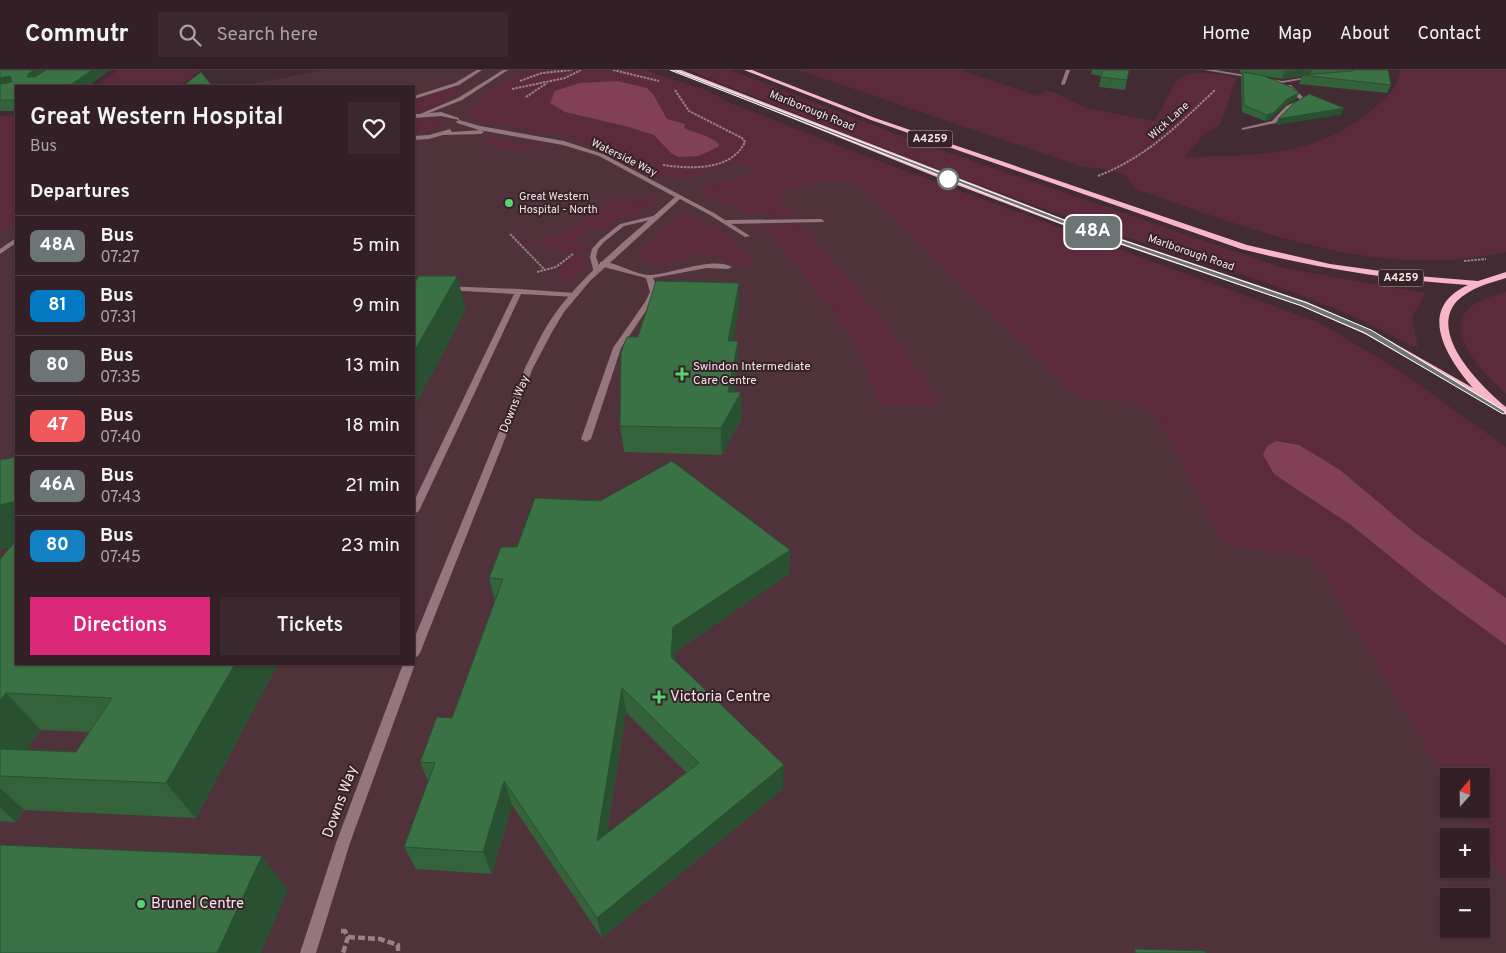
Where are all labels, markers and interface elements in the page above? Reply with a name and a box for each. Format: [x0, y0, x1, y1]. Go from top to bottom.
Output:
search box [158, 12, 508, 57]
text: Commutr [25, 20, 128, 50]
icon: search [176, 21, 204, 49]
text: Search here [216, 23, 318, 47]
text: Home [1202, 23, 1250, 46]
text: Map [1278, 23, 1312, 46]
text: About [1340, 23, 1389, 46]
text: Contact [1417, 23, 1481, 46]
street label: Marlborough Road [767, 88, 857, 134]
street label: Wick Lane [1146, 99, 1192, 143]
button: heart [348, 102, 400, 154]
text: Great Western Hospital [30, 103, 284, 133]
road number: A4259 [908, 131, 952, 148]
street label: Waterside Way [589, 136, 659, 180]
text: Bus [30, 137, 57, 157]
unlabelled marker [937, 168, 959, 190]
text: Departures [30, 180, 130, 204]
place label: Great Western Hospital - North [519, 190, 598, 217]
marker: Great Western Hospital - North [503, 197, 515, 209]
line badge: 48A [1064, 216, 1122, 248]
text: 48A [1075, 220, 1111, 243]
text: Bus [100, 224, 134, 248]
street label: Marlborough Road [1146, 232, 1236, 274]
text: 48A [40, 234, 75, 257]
text: 5 min [352, 234, 400, 258]
text: 07:27 [100, 248, 140, 268]
road number: A4259 [1378, 270, 1424, 287]
text: Bus [100, 284, 134, 308]
text: 81 [48, 294, 67, 317]
text: 9 min [353, 294, 400, 318]
text: 07:31 [100, 308, 137, 328]
text: Bus [100, 344, 134, 368]
text: 80 [46, 354, 69, 377]
text: 13 min [345, 354, 400, 378]
place label: Swindon Intermediate Care Centre [693, 359, 811, 389]
marker: Swindon Intermediate Care Centre [675, 367, 689, 381]
text: 07:35 [100, 368, 141, 388]
street label: Downs Way [496, 373, 534, 435]
text: Bus [100, 404, 134, 428]
text: 47 [47, 414, 68, 437]
text: 18 min [345, 414, 400, 438]
text: 07:40 [100, 428, 141, 448]
text: Bus [100, 464, 134, 488]
text: 46A [40, 474, 75, 497]
text: 21 min [345, 474, 400, 498]
text: 07:43 [100, 488, 141, 508]
text: Bus [100, 524, 134, 548]
text: 80 [46, 534, 69, 557]
text: 23 min [341, 534, 400, 558]
text: 07:45 [100, 548, 141, 568]
button: Directions [30, 597, 210, 655]
button: Tickets [220, 597, 400, 655]
place label: Victoria Centre [670, 688, 771, 707]
marker: Victoria Centre [652, 690, 666, 704]
street label: Downs Way [319, 763, 363, 841]
north arrow [1440, 768, 1490, 818]
map controls [1440, 768, 1490, 938]
button: + [1440, 828, 1490, 878]
button: − [1440, 888, 1490, 938]
place label: Brunel Centre [151, 895, 244, 914]
marker: Brunel Centre [135, 898, 147, 910]

